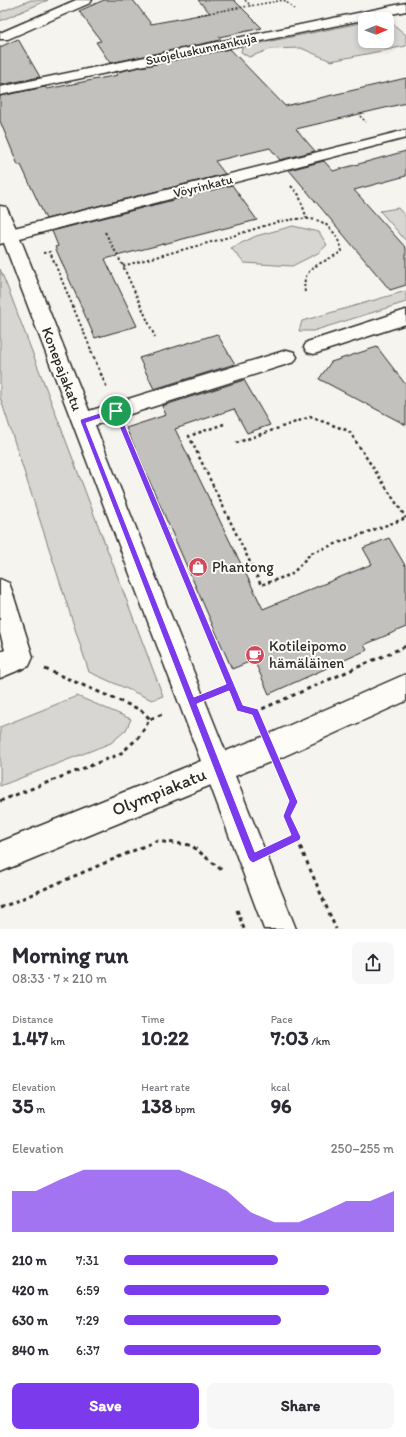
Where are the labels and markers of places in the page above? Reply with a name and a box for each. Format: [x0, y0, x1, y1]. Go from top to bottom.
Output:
pin [99, 394, 133, 428]
shop icon: Phantong [187, 556, 209, 578]
place label: Phantong [212, 558, 274, 576]
place label: Kotileipomo hämäläinen [269, 637, 347, 672]
cafe icon: Kotileipomo hämäläinen [244, 644, 266, 666]

